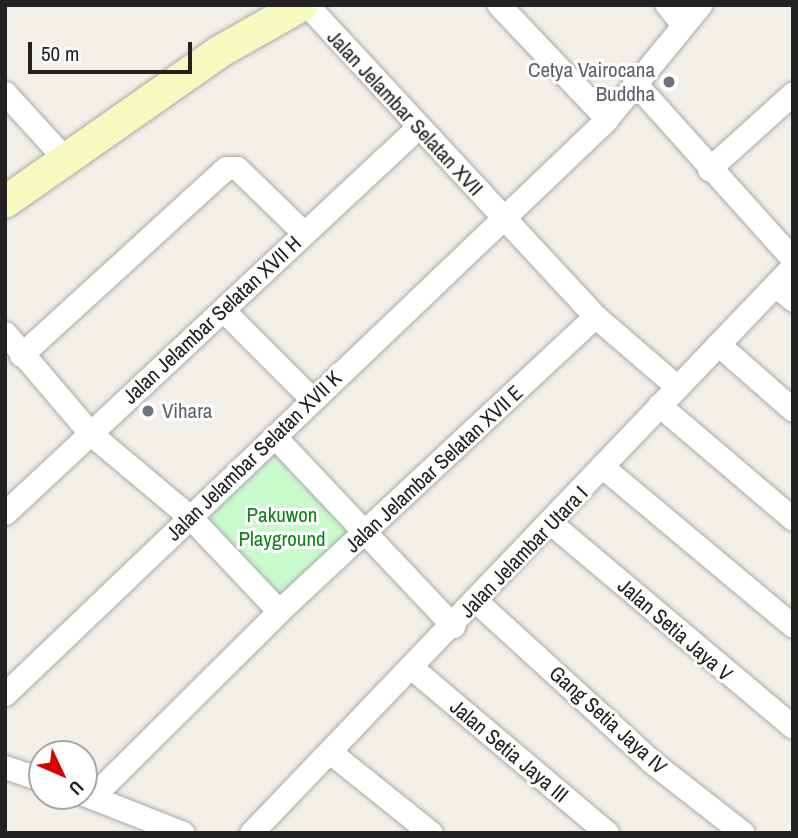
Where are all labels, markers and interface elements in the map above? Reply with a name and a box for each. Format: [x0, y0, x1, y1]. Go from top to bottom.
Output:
street label: Jalan Jelambar Selatan XVII [322, 25, 488, 201]
scale bar [32, 28, 196, 72]
text: 50 m [41, 39, 79, 68]
place label: Cetya Vairocana Buddha [528, 57, 655, 107]
marker: Cetya Vairocana Buddha [661, 74, 677, 90]
street label: Jalan Jelambar Selatan XVII H [118, 231, 306, 409]
street label: Jalan Jelambar Selatan XVII K [161, 366, 347, 546]
street label: Jalan Jelambar Selatan XVII E [340, 380, 528, 558]
place label: Vihara [162, 398, 212, 424]
marker: Vihara [140, 403, 156, 419]
street label: Jalan Jelambar Utara I [455, 481, 593, 623]
park label: Pakuwon Playground [238, 502, 326, 552]
street label: Jalan Setia Jaya V [613, 573, 737, 687]
street label: Gang Setia Jaya IV [544, 661, 672, 779]
street label: Jalan Setia Jaya III [445, 694, 573, 808]
north arrow [28, 740, 98, 810]
text: U [63, 775, 90, 801]

